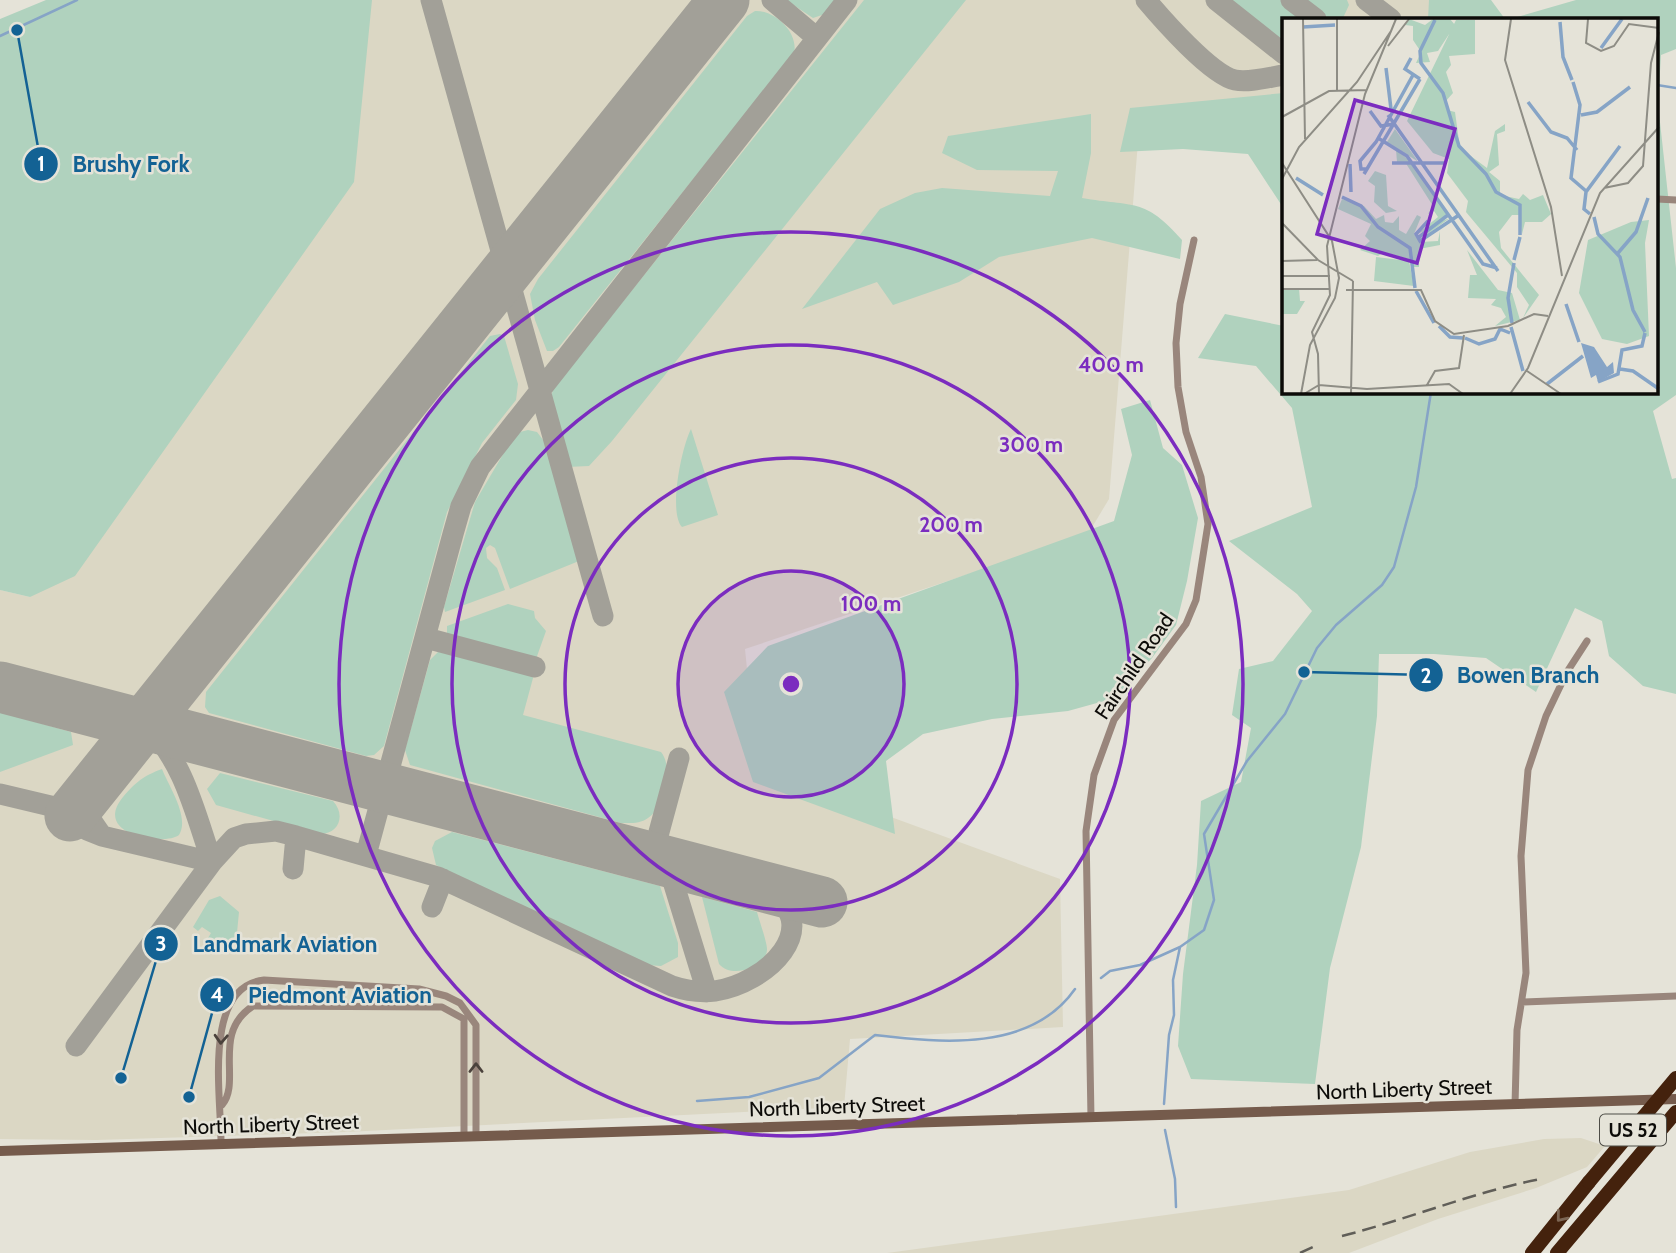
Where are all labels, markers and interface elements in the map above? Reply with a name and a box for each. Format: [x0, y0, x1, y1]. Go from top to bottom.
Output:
inset map [1282, 18, 1658, 394]
callout: Brushy Fork [24, 142, 204, 186]
text: Brushy Fork [72, 150, 190, 178]
text: 1 [37, 151, 45, 176]
text: 400 m [1078, 352, 1144, 377]
text: 300 m [999, 432, 1063, 457]
text: 200 m [919, 512, 983, 537]
text: 100 m [841, 591, 901, 616]
street label: Fairchild Road [1089, 608, 1179, 724]
callout: Bowen Branch [1408, 653, 1614, 697]
text: Bowen Branch [1457, 661, 1599, 689]
text: 2 [1420, 663, 1432, 688]
centre of rings [779, 672, 803, 696]
callout: Landmark Aviation [144, 922, 392, 966]
text: Landmark Aviation [192, 930, 378, 958]
text: 3 [155, 931, 167, 956]
callout: Piedmont Aviation [199, 973, 446, 1017]
text: Piedmont Aviation [248, 981, 432, 1009]
text: 4 [210, 982, 224, 1007]
one-way arrow [213, 1034, 228, 1045]
one-way arrow [468, 1062, 484, 1073]
street label: North Liberty Street [1315, 1073, 1493, 1105]
street label: North Liberty Street [748, 1090, 926, 1122]
street label: North Liberty Street [182, 1108, 360, 1140]
road number: US 52 [1600, 1114, 1666, 1146]
one-way arrow [1556, 1210, 1569, 1222]

